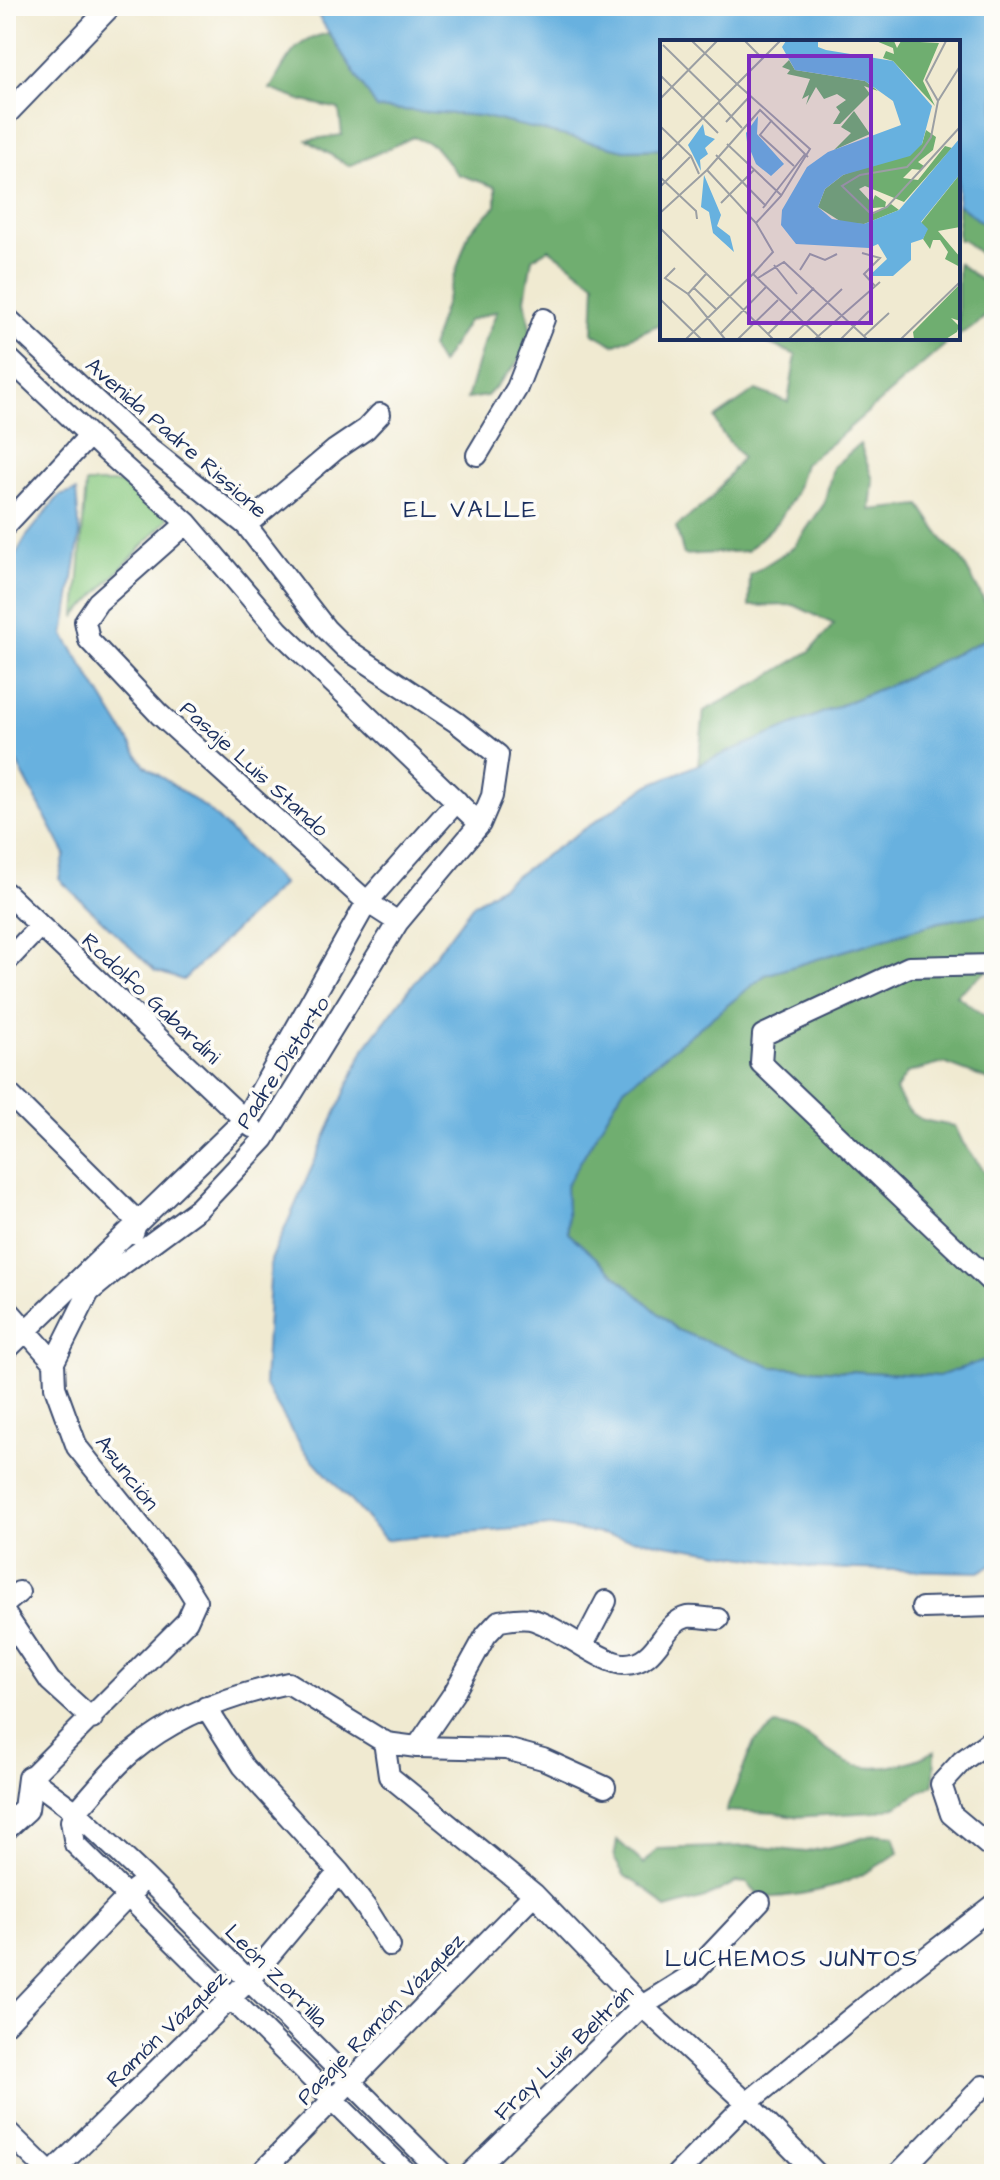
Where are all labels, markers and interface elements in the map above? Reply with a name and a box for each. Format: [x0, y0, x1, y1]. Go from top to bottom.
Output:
inset map [660, 40, 960, 340]
street label: Avenida Padre Rissione [78, 350, 274, 526]
district label: EL VALLE [404, 493, 538, 527]
street label: Pasaje Luis Stando [173, 694, 336, 845]
street label: Rodolfo Gabardini [74, 926, 228, 1072]
street label: Padre Distorto [229, 990, 338, 1135]
street label: Asunción [88, 1429, 166, 1517]
street label: León Zorrilla [217, 1917, 335, 2035]
street label: Pasaje Ramón Vázquez [290, 1926, 472, 2112]
district label: LUCHEMOS JUNTOS [665, 1942, 919, 1976]
street label: Ramón Vázquez [100, 1963, 234, 2095]
street label: Fray Luis Beltrán [487, 1978, 641, 2129]

